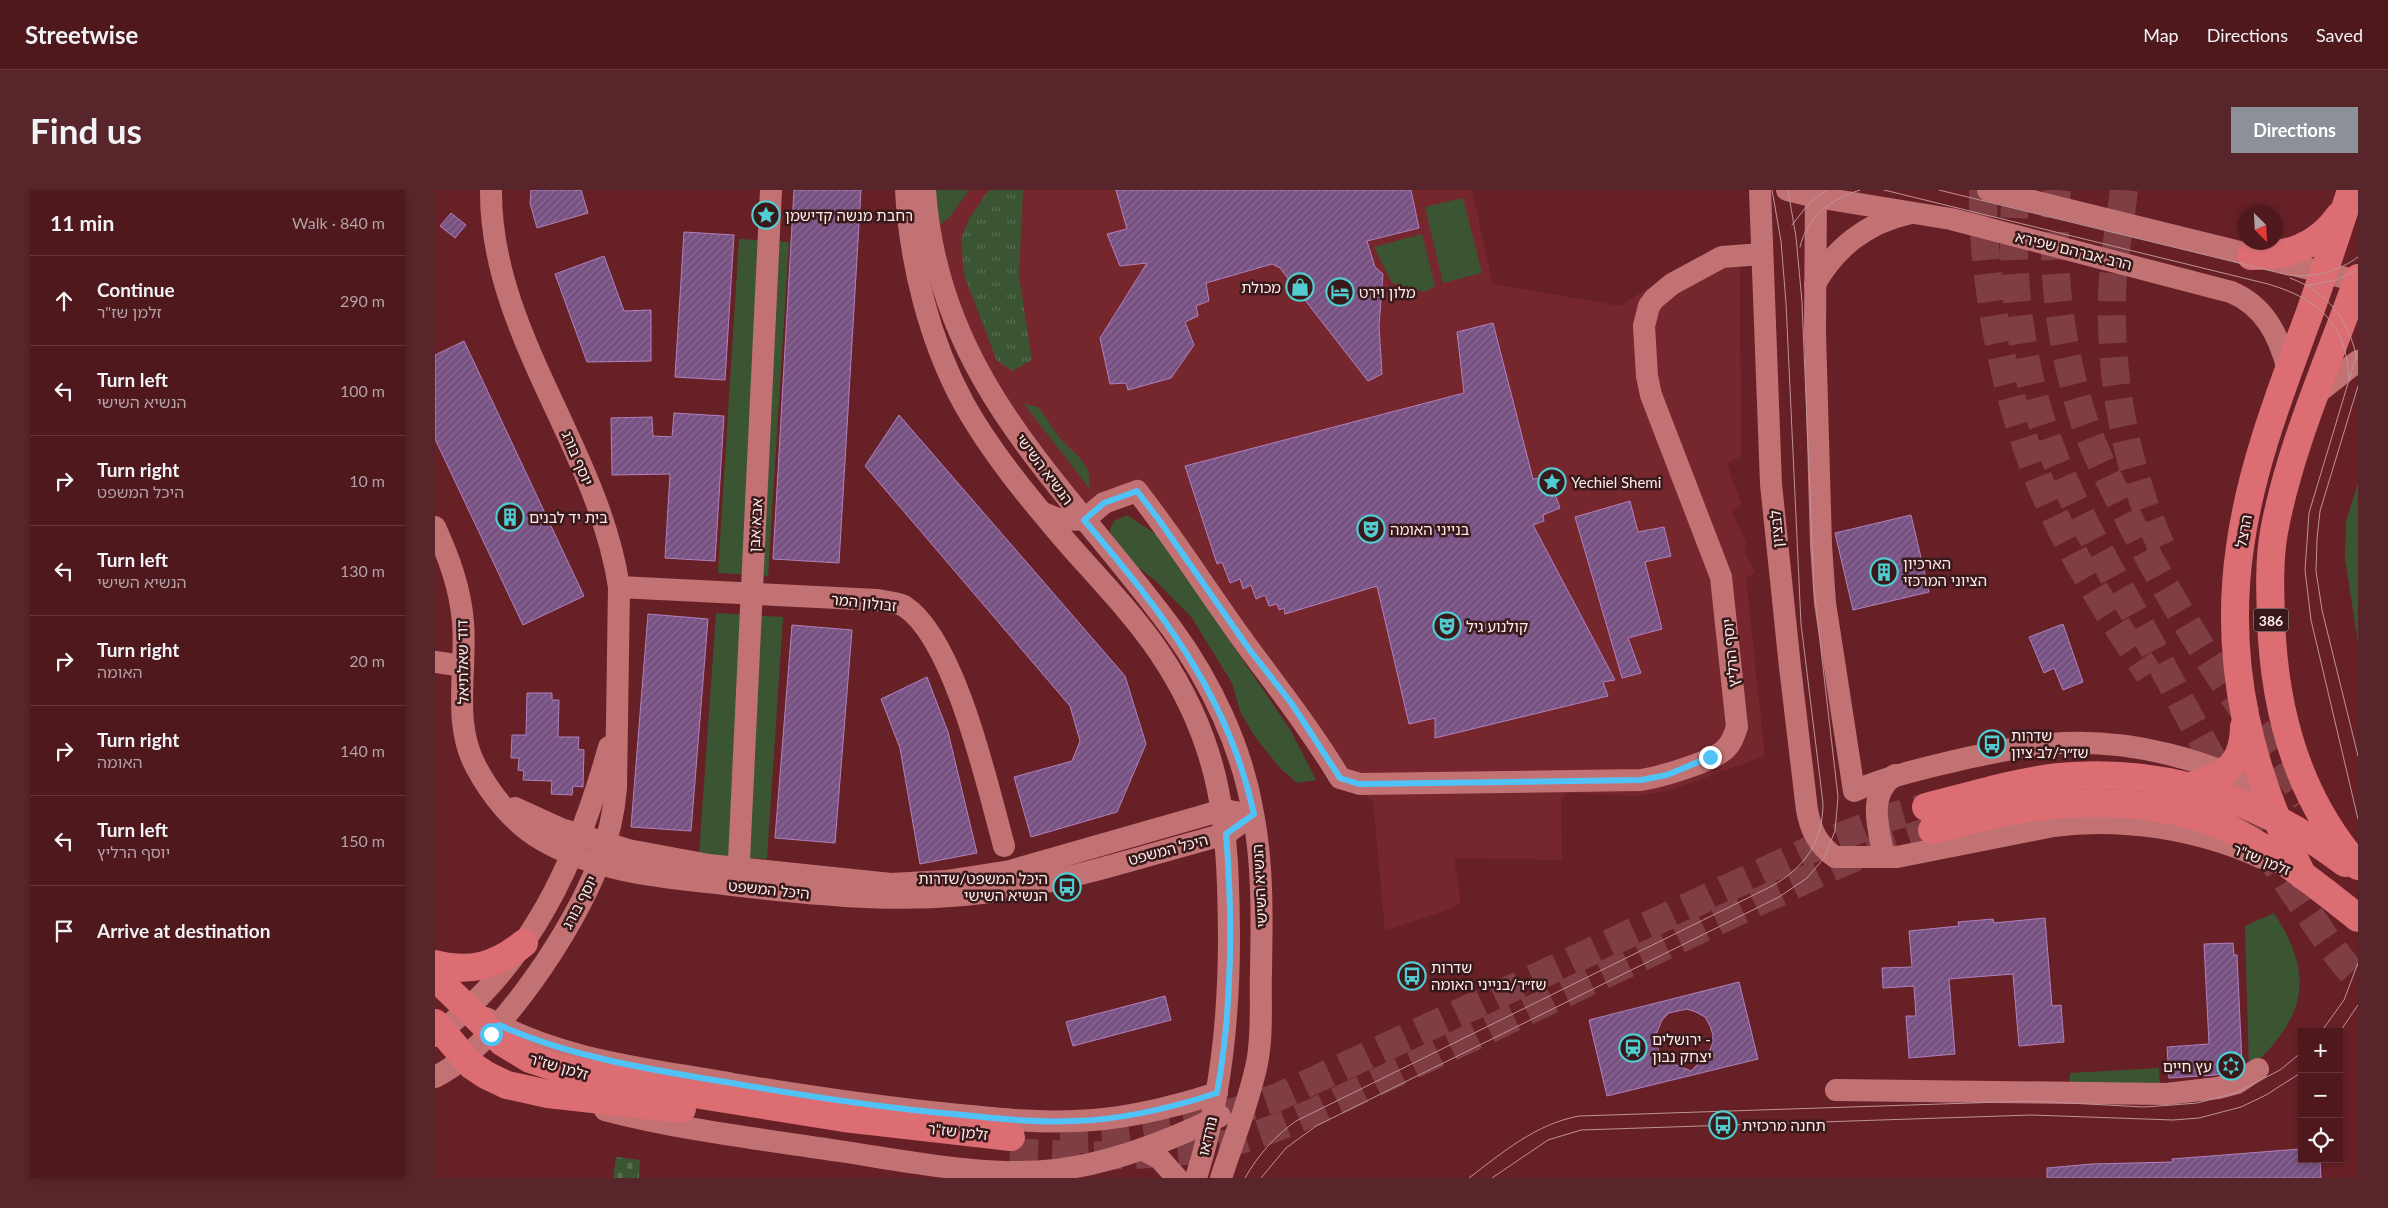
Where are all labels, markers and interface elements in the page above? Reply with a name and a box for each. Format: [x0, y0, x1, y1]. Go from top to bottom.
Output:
text: Streetwise [25, 20, 138, 49]
text: Map [2143, 24, 2179, 46]
text: Directions [2207, 24, 2288, 46]
text: Saved [2316, 24, 2363, 46]
button: Directions [2231, 107, 2358, 153]
text: Find us [30, 109, 142, 151]
place icon: רחבת מנשה קדישמן [751, 200, 781, 230]
north arrow [2238, 205, 2283, 250]
place label: רחבת מנשה קדישמן [785, 206, 913, 224]
text: 11 min [50, 210, 114, 235]
text: Walk · 840 m [292, 213, 385, 232]
street label: הרב אברהם שפירא [2014, 227, 2134, 273]
shop icon: מכולת [1285, 272, 1315, 302]
hotel icon: מלון וירט [1325, 277, 1355, 307]
text: Continue [97, 278, 175, 301]
place label: מכולת [1241, 278, 1281, 296]
place label: מלון וירט [1359, 283, 1416, 301]
icon: ahead [50, 287, 78, 315]
text: 290 m [340, 291, 385, 310]
text: זלמן שז"ר [97, 302, 162, 321]
text: Turn left [97, 368, 168, 391]
icon: left [50, 377, 78, 405]
text: 100 m [340, 381, 385, 400]
text: הנשיא השישי [97, 392, 187, 411]
street label: יוסף בורג [558, 428, 598, 488]
street label: הנשיא השישי [1013, 430, 1077, 508]
text: Turn right [97, 458, 179, 481]
icon: right [50, 467, 78, 495]
place icon: Yechiel Shemi [1537, 467, 1567, 497]
text: 10 m [349, 471, 385, 490]
place label: Yechiel Shemi [1571, 473, 1661, 491]
text: היכל המשפט [97, 482, 184, 501]
street label: אבא אבן [745, 497, 765, 553]
building icon: בית יד לבנים [495, 502, 525, 532]
place label: בית יד לבנים [529, 508, 608, 526]
street label: לבציון [1765, 509, 1787, 549]
street label: הרצל [2231, 513, 2255, 549]
theatre icon: בנייני האומה [1356, 514, 1386, 544]
place label: בנייני האומה [1390, 520, 1470, 538]
text: Turn left [97, 548, 168, 571]
place label: הארכיון הציוני המרכזי [1903, 554, 1987, 589]
icon: left [50, 557, 78, 585]
building icon: הארכיון הציוני המרכזי [1869, 557, 1899, 587]
text: 130 m [340, 561, 385, 580]
text: הנשיא השישי [97, 572, 187, 591]
street label: זבולון המר [830, 590, 898, 614]
road number: 386 [2253, 608, 2289, 632]
theatre icon: קולנוע גיל [1432, 611, 1462, 641]
place label: קולנוע גיל [1466, 617, 1528, 635]
street label: יוסף הרליץ [1718, 618, 1742, 688]
street label: דוד שאלתיאל [452, 620, 472, 704]
text: Turn right [97, 638, 179, 661]
icon: right [50, 647, 78, 675]
text: 20 m [349, 651, 385, 670]
text: האומה [97, 662, 143, 681]
place label: שדרות שז״ר/לב ציון [2011, 726, 2089, 761]
text: Turn right [97, 728, 179, 751]
bus stop icon: שדרות שז״ר/לב ציון [1977, 729, 2007, 759]
icon: right [50, 737, 78, 765]
text: 140 m [340, 741, 385, 760]
route end [1699, 746, 1722, 769]
text: האומה [97, 752, 143, 771]
text: Turn left [97, 818, 168, 841]
icon: left [50, 827, 78, 855]
street label: היכל המשפט [1126, 830, 1210, 868]
text: 150 m [340, 831, 385, 850]
street label: זלמן שז"ר [2230, 839, 2294, 879]
text: יוסף הרליץ [97, 842, 170, 861]
street label: הנשיא השישי [1248, 844, 1270, 928]
place label: היכל המשפט/שדרות הנשיא השישי [918, 869, 1048, 904]
street label: יוסף בורג [558, 872, 600, 932]
bus stop icon: היכל המשפט/שדרות הנשיא השישי [1052, 872, 1082, 902]
street label: היכל המשפט [727, 876, 811, 902]
icon: arrive [50, 917, 78, 945]
text: Arrive at destination [97, 919, 270, 942]
place label: שדרות שז״ר/בנייני האומה [1431, 958, 1546, 993]
bus stop icon: שדרות שז״ר/בנייני האומה [1397, 961, 1427, 991]
route start [480, 1023, 503, 1046]
map controls [2298, 1028, 2343, 1163]
button: + [2298, 1028, 2343, 1073]
place label: ירושלים - יצחק נבון [1652, 1030, 1712, 1065]
station icon: ירושלים - יצחק נבון [1618, 1033, 1648, 1063]
street label: זלמן שז"ר [527, 1049, 591, 1083]
synagogue icon: עץ חיים [2216, 1051, 2246, 1081]
place label: עץ חיים [2163, 1057, 2212, 1075]
button: − [2298, 1073, 2343, 1118]
bus stop icon: תחנה מרכזית [1708, 1110, 1738, 1140]
street label: נורדאו [1194, 1114, 1220, 1158]
place label: תחנה מרכזית [1742, 1116, 1826, 1134]
button: locate [2298, 1118, 2343, 1163]
street label: זלמן שז"ר [927, 1119, 989, 1143]

